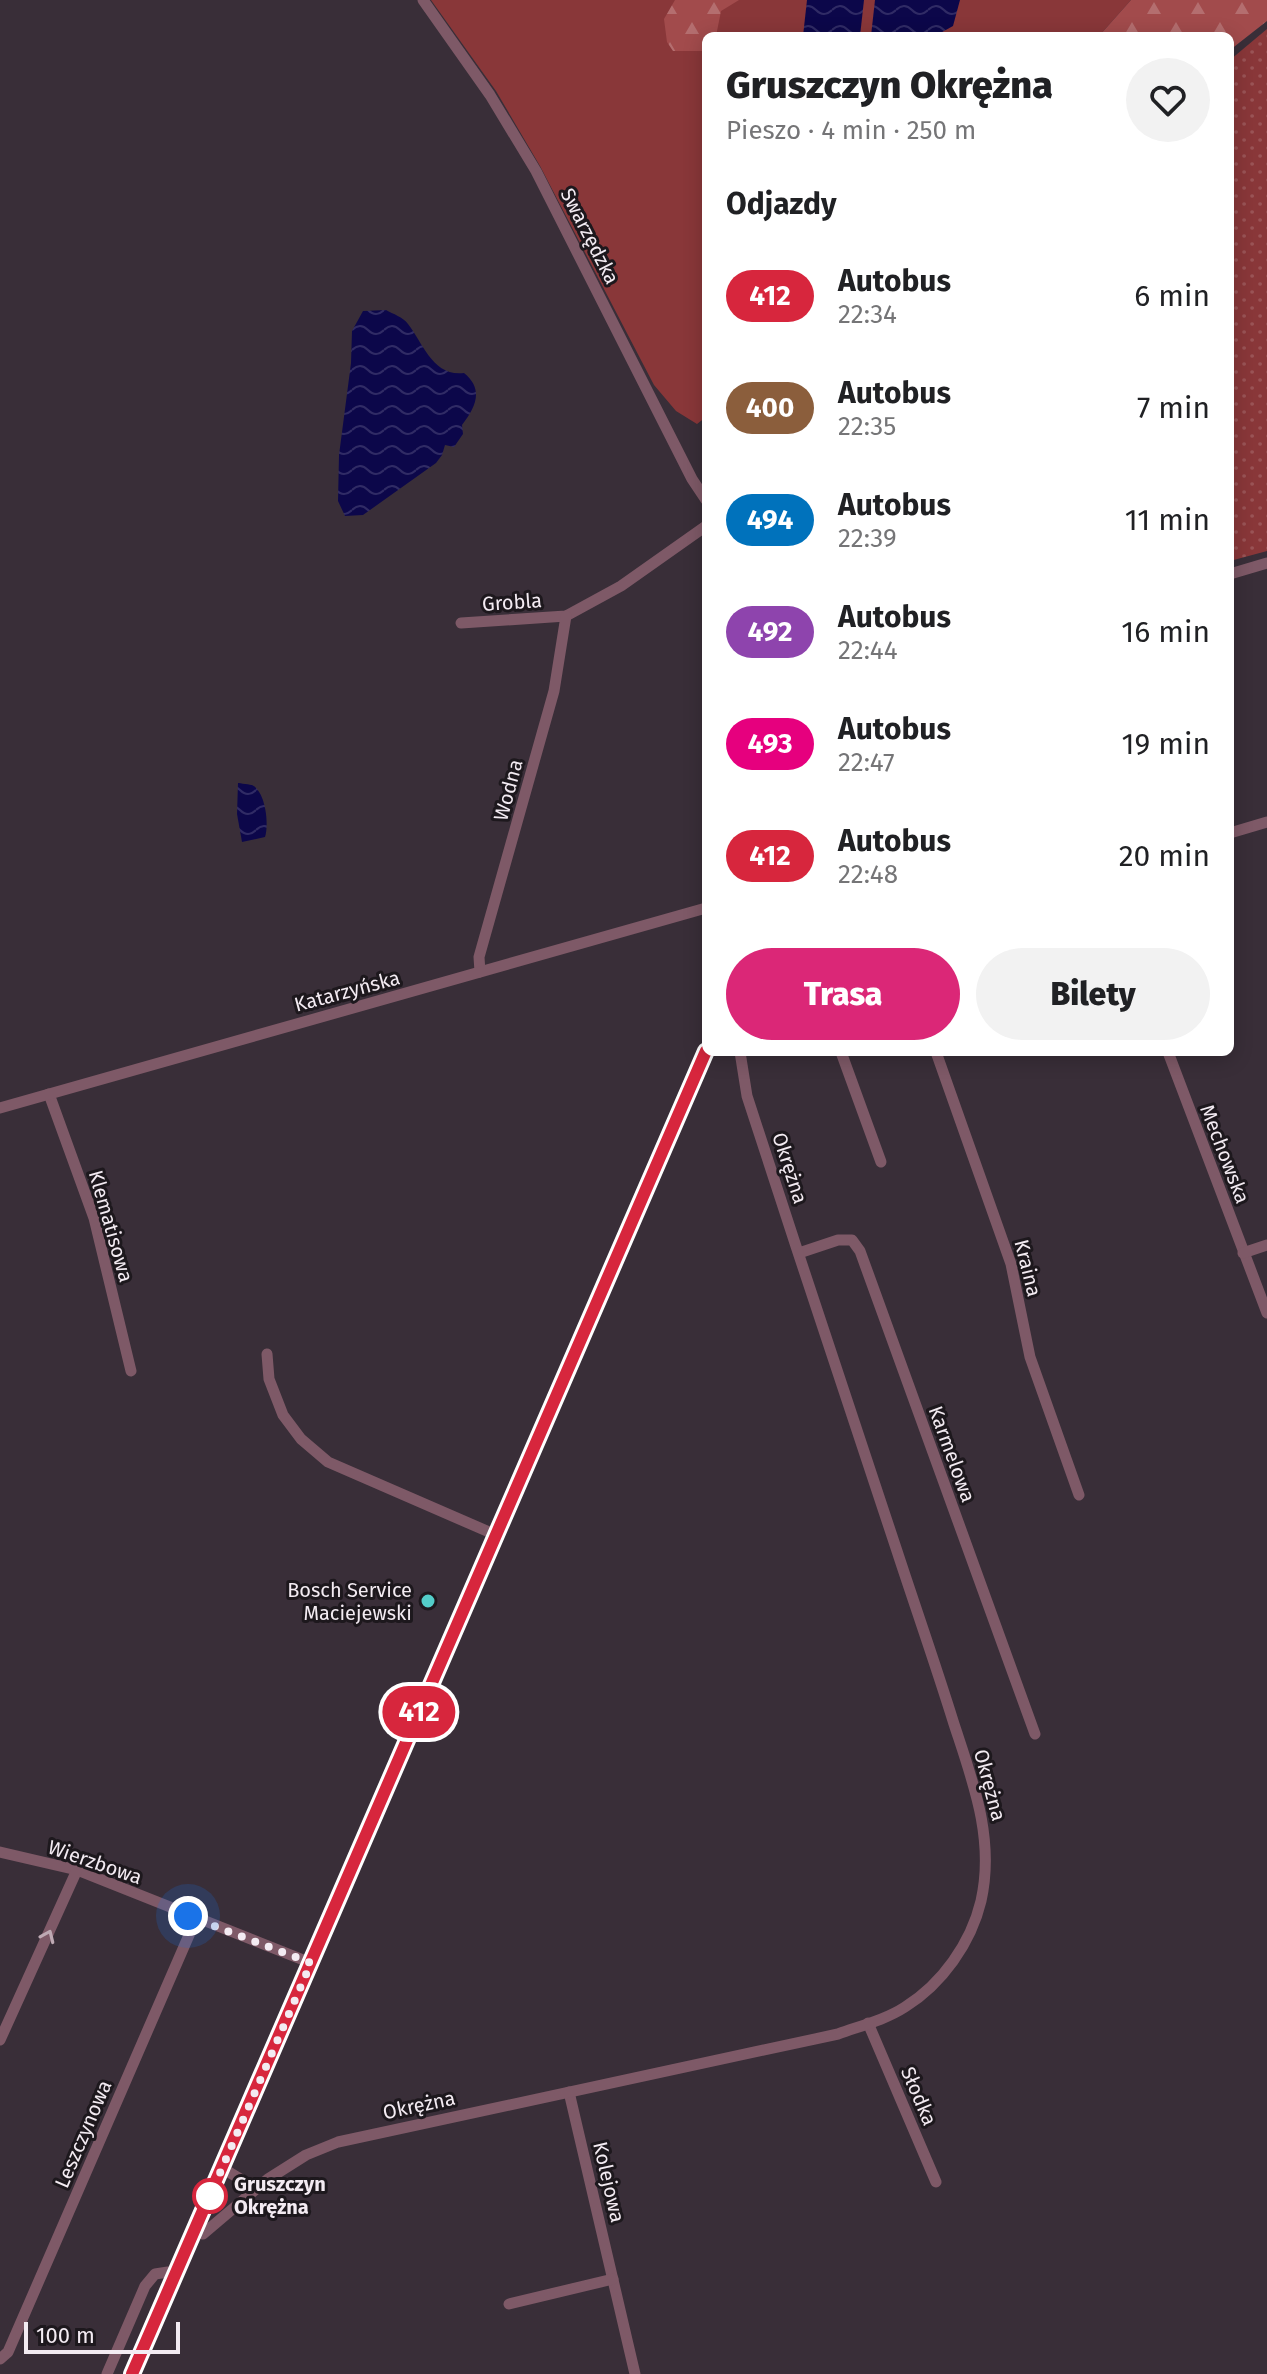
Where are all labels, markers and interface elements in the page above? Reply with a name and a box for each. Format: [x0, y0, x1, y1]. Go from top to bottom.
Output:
button: heart [1126, 58, 1210, 142]
text: Gruszczyn Okrężna [726, 62, 1053, 108]
text: Pieszo · 4 min · 250 m [726, 115, 976, 146]
street label: Swarzędzka [556, 184, 624, 288]
text: Odjazdy [726, 186, 837, 222]
text: Autobus [838, 263, 951, 299]
text: 6 min [1134, 278, 1210, 314]
text: 412 [749, 279, 791, 312]
text: 22:34 [838, 299, 897, 330]
text: Autobus [838, 375, 951, 411]
text: 7 min [1137, 390, 1210, 426]
text: 400 [746, 391, 794, 424]
text: 22:35 [838, 411, 896, 442]
text: Autobus [838, 487, 951, 523]
text: 11 min [1125, 502, 1210, 538]
text: 494 [747, 503, 793, 536]
text: 22:39 [838, 523, 897, 554]
street label: Grobla [481, 588, 543, 616]
text: Autobus [838, 599, 951, 635]
text: 16 min [1121, 614, 1210, 650]
text: 492 [748, 615, 792, 648]
text: 22:44 [838, 635, 898, 666]
text: Autobus [838, 711, 951, 747]
text: 19 min [1122, 726, 1210, 762]
text: 493 [748, 727, 792, 760]
text: 22:47 [838, 747, 895, 778]
street label: Wodna [488, 757, 528, 823]
text: Autobus [838, 823, 951, 859]
text: 20 min [1119, 838, 1210, 874]
text: 412 [749, 839, 791, 872]
text: 22:48 [838, 859, 898, 890]
button: Trasa [726, 948, 960, 1040]
button: Bilety [976, 948, 1210, 1040]
street label: Katarzyńska [292, 965, 402, 1017]
street label: Mechowska [1195, 1101, 1255, 1207]
street label: Okrężna [767, 1129, 813, 1207]
street label: Klematisowa [84, 1167, 138, 1285]
street label: Kraina [1009, 1237, 1047, 1299]
street label: Karmelowa [924, 1403, 980, 1505]
place label: Bosch Service Maciejewski [287, 1578, 412, 1625]
marker: Bosch Service Maciejewski [419, 1592, 437, 1610]
line badge: 412 [373, 1686, 465, 1738]
text: 412 [398, 1695, 440, 1728]
street label: Okrężna [969, 1746, 1011, 1824]
street label: Wierzbowa [45, 1835, 145, 1889]
your location [168, 1896, 208, 1936]
one-way arrow [39, 1929, 55, 1944]
street label: Słodka [896, 2063, 942, 2129]
street label: Leszczynowa [50, 2076, 116, 2192]
street label: Okrężna [381, 2086, 457, 2124]
street label: Kolejowa [588, 2139, 630, 2225]
place label: Gruszczyn Okrężna [234, 2172, 326, 2219]
marker: Gruszczyn Okrężna [193, 2179, 227, 2213]
scale bar [24, 2318, 180, 2354]
text: 100 m [36, 2322, 95, 2349]

